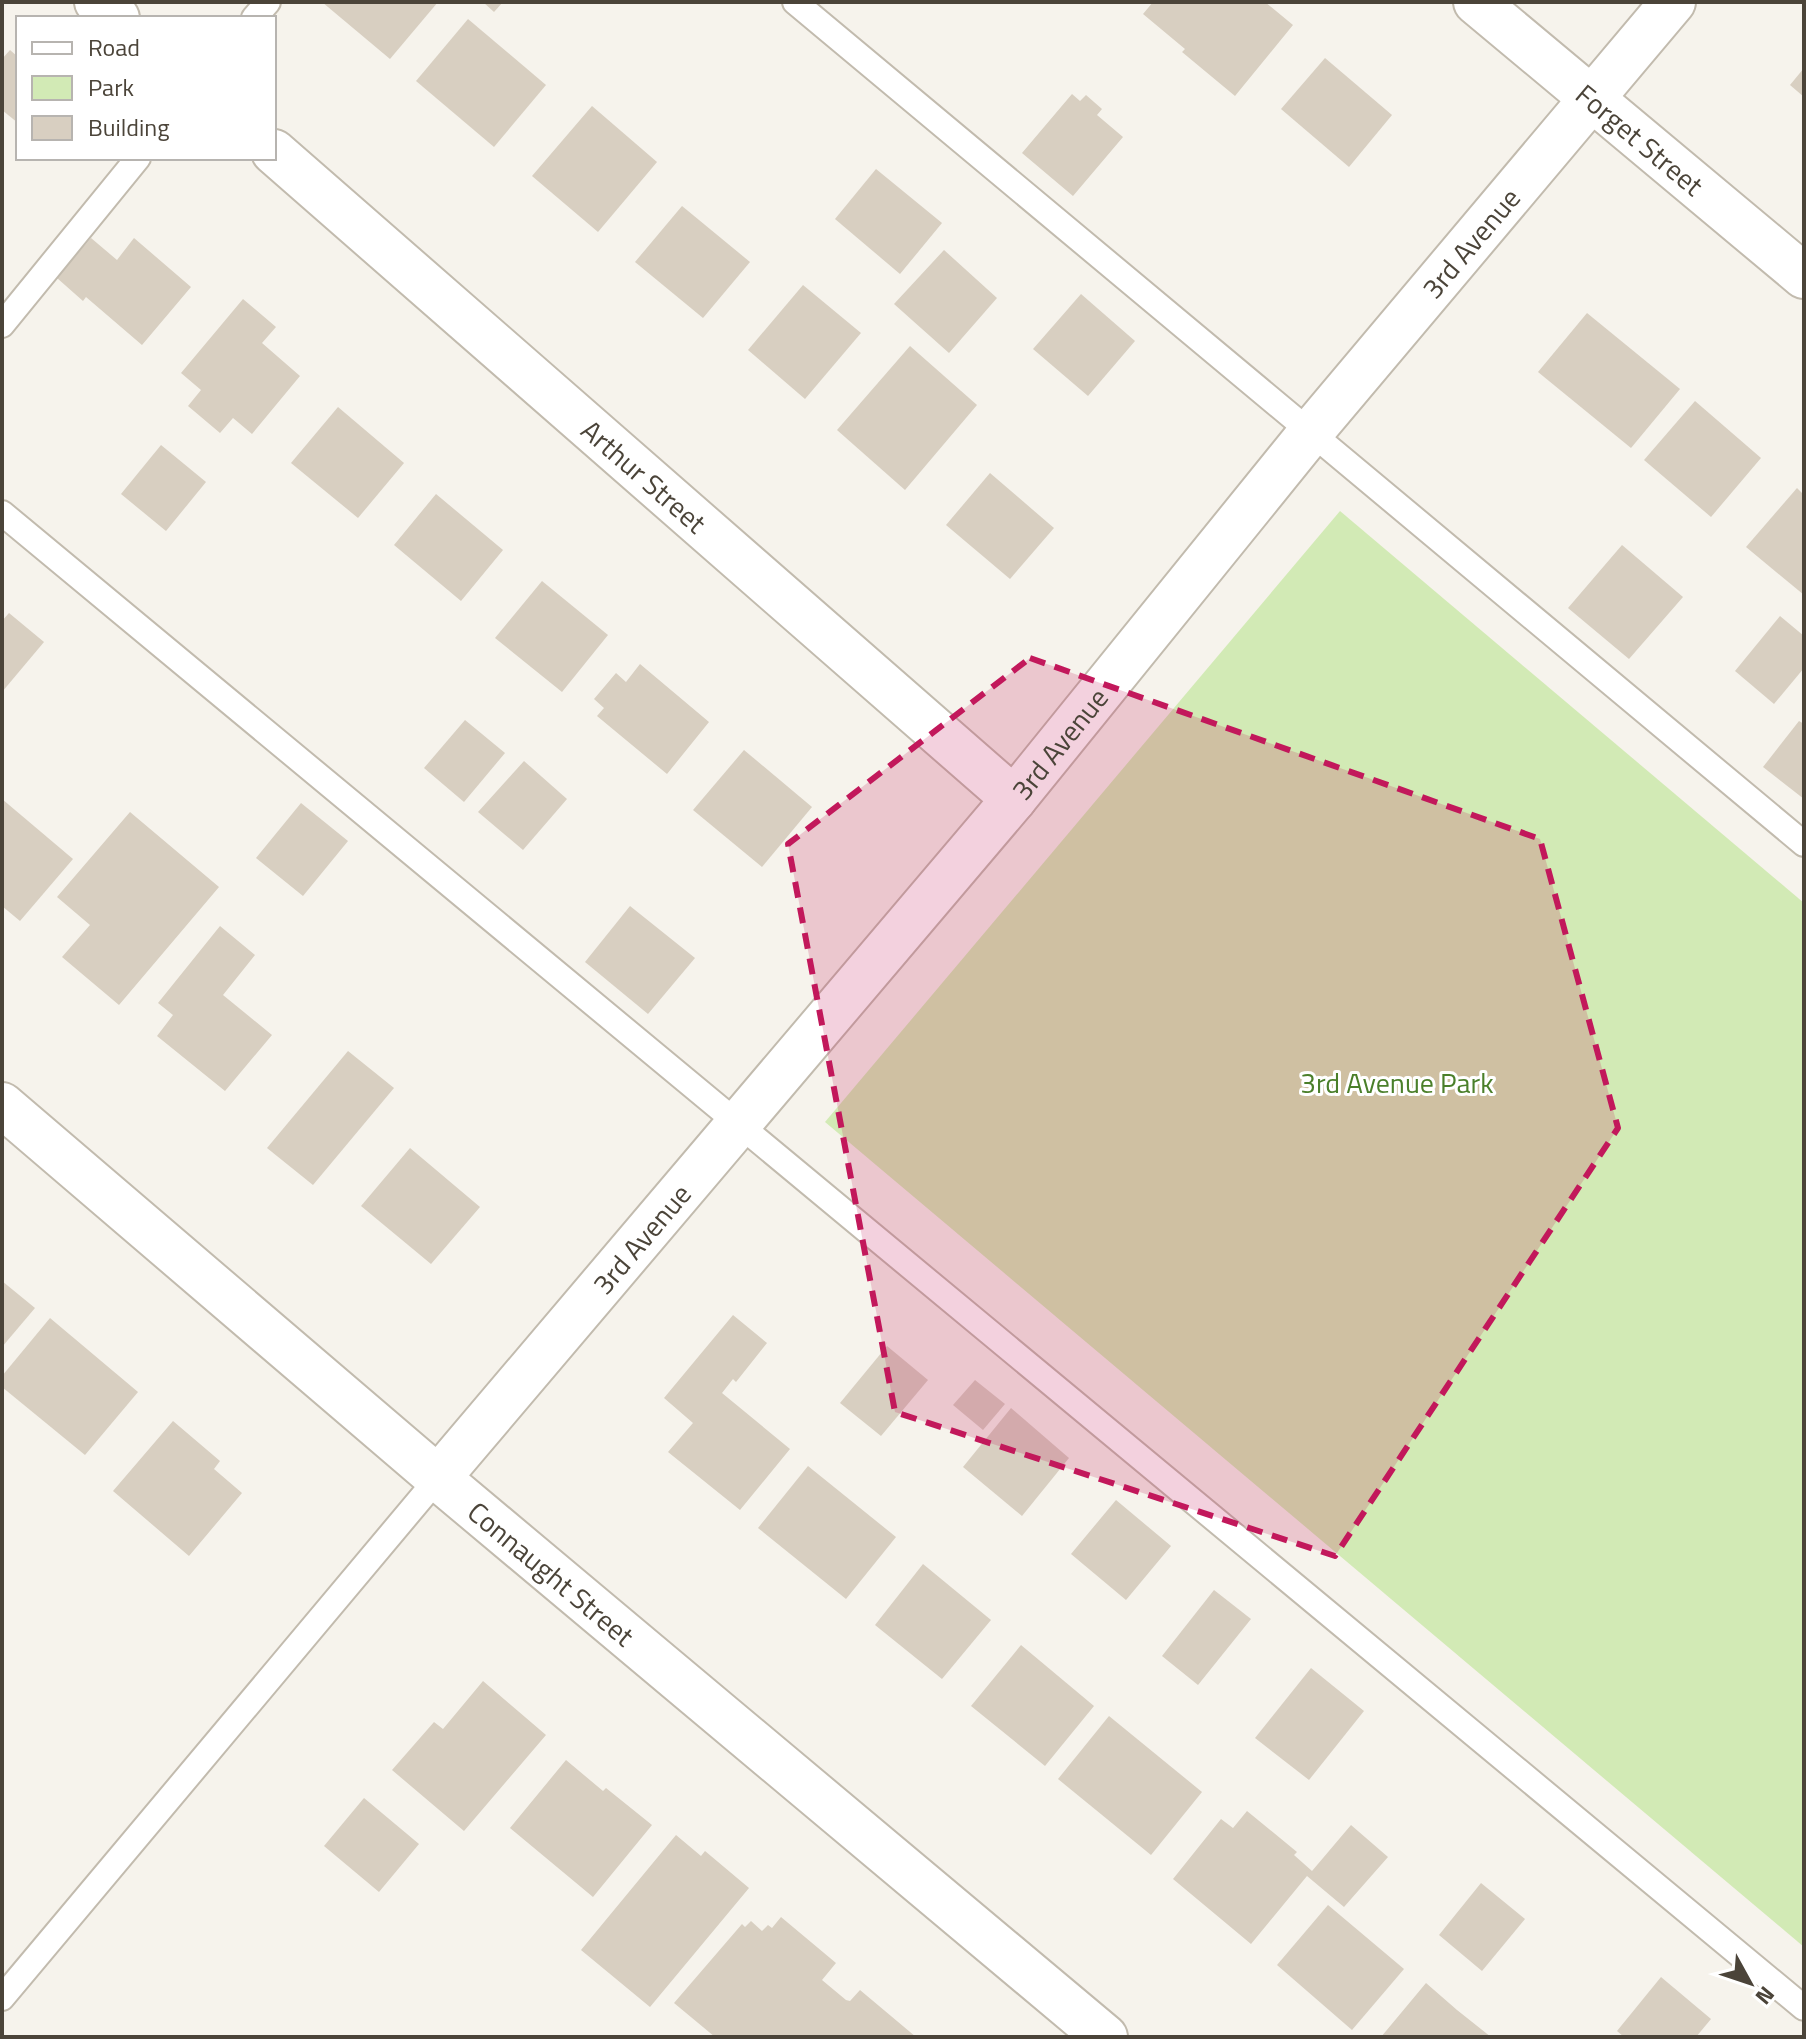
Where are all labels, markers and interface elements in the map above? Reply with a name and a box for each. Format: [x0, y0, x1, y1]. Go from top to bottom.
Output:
legend [16, 16, 276, 160]
text: Road [88, 29, 140, 65]
text: Park [88, 69, 134, 105]
street label: Forget Street [1567, 73, 1714, 206]
text: Building [88, 109, 170, 145]
street label: 3rd Avenue [1411, 178, 1530, 308]
street label: Arthur Street [572, 409, 717, 543]
street label: 3rd Avenue [1000, 678, 1118, 809]
park label: 3rd Avenue Park [1300, 1061, 1494, 1104]
street label: 3rd Avenue [582, 1174, 701, 1303]
street label: Connaught Street [459, 1490, 645, 1656]
north arrow [1710, 1943, 1790, 2023]
text: N [1747, 1979, 1783, 2013]

